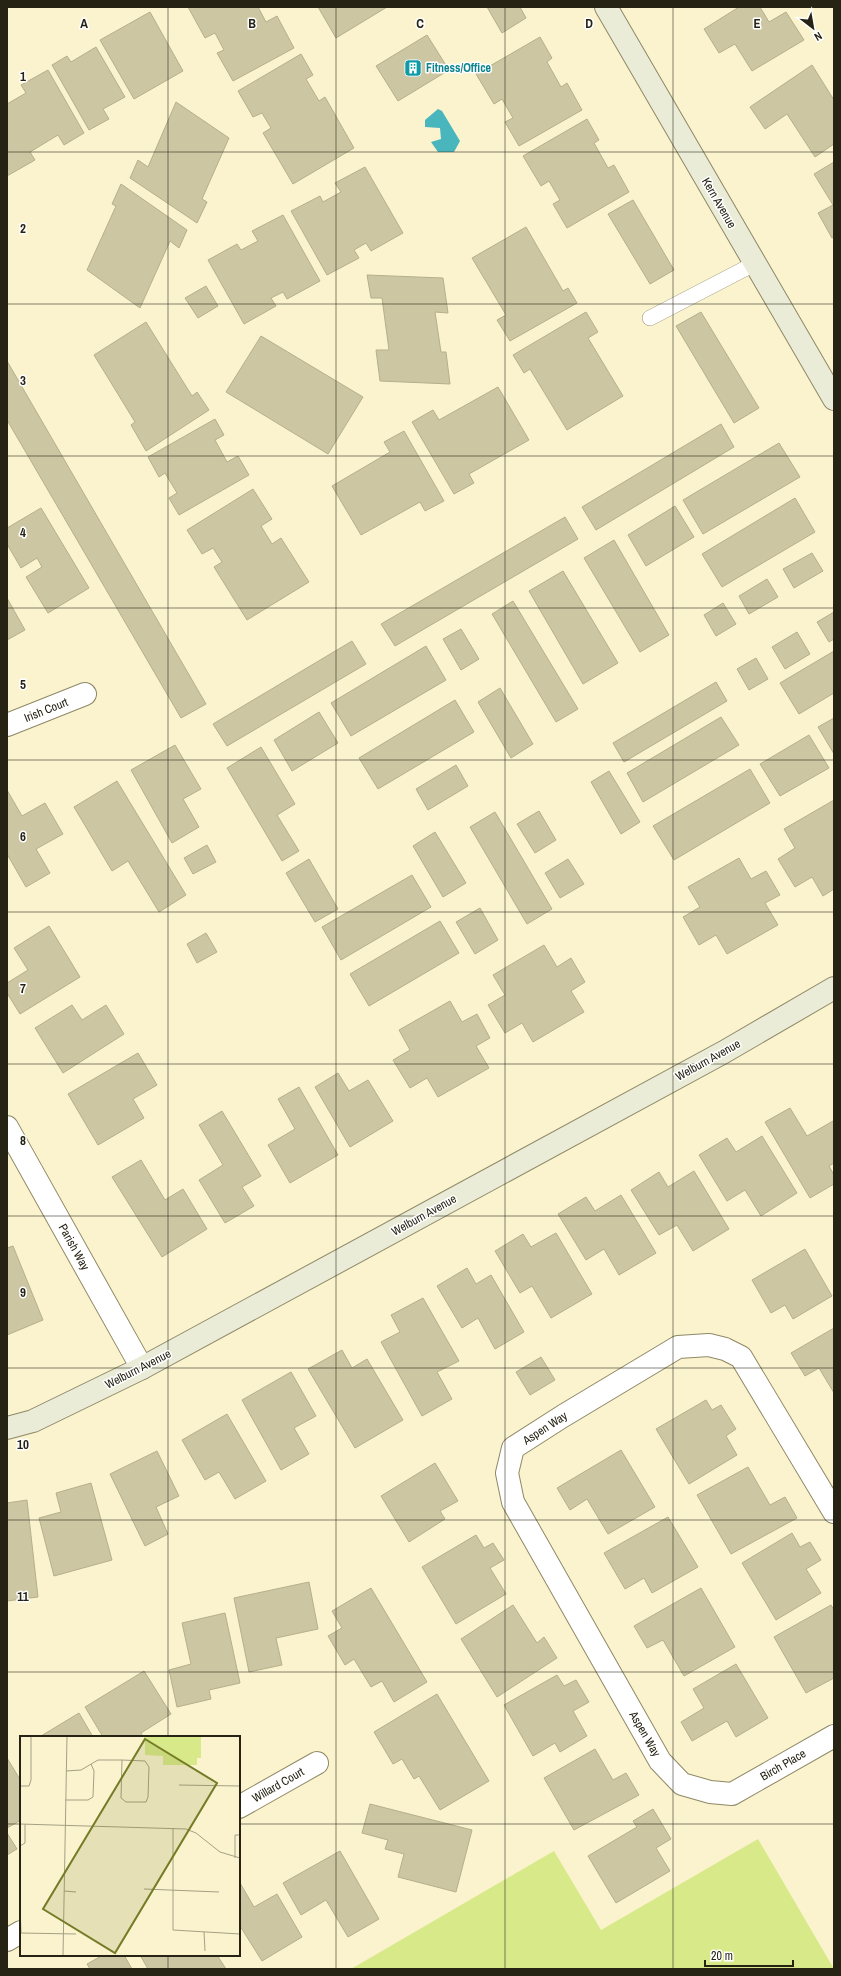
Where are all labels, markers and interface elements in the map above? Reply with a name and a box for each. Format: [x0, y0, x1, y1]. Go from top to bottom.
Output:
north arrow [793, 8, 833, 48]
text: A [80, 15, 88, 32]
text: B [248, 15, 256, 32]
text: C [416, 15, 424, 32]
text: D [585, 15, 593, 32]
text: E [753, 15, 761, 32]
text: N [812, 29, 825, 44]
building icon: Fitness/Office [403, 58, 423, 78]
place label: Fitness/Office [426, 60, 492, 76]
text: 1 [20, 68, 26, 85]
street label: Kern Avenue [698, 175, 740, 231]
text: 2 [20, 220, 26, 237]
text: 3 [20, 372, 26, 389]
text: 4 [20, 524, 26, 541]
text: 5 [20, 676, 26, 693]
street label: Irish Court [22, 694, 71, 726]
text: 6 [20, 828, 26, 845]
text: 7 [20, 980, 26, 997]
street label: Welburn Avenue [673, 1036, 743, 1084]
text: 8 [20, 1132, 26, 1149]
street label: Welburn Avenue [389, 1191, 459, 1239]
street label: Parish Way [55, 1221, 93, 1273]
text: 9 [20, 1284, 26, 1301]
street label: Welburn Avenue [102, 1346, 174, 1392]
street label: Aspen Way [519, 1408, 570, 1449]
text: 10 [17, 1436, 29, 1453]
text: 11 [17, 1588, 29, 1605]
street label: Aspen Way [625, 1707, 664, 1760]
inset map [20, 1736, 240, 1956]
street label: Birch Place [757, 1745, 809, 1785]
street label: Willard Court [249, 1764, 307, 1806]
scale bar [705, 1942, 793, 1968]
text: 20 m [711, 1948, 733, 1964]

